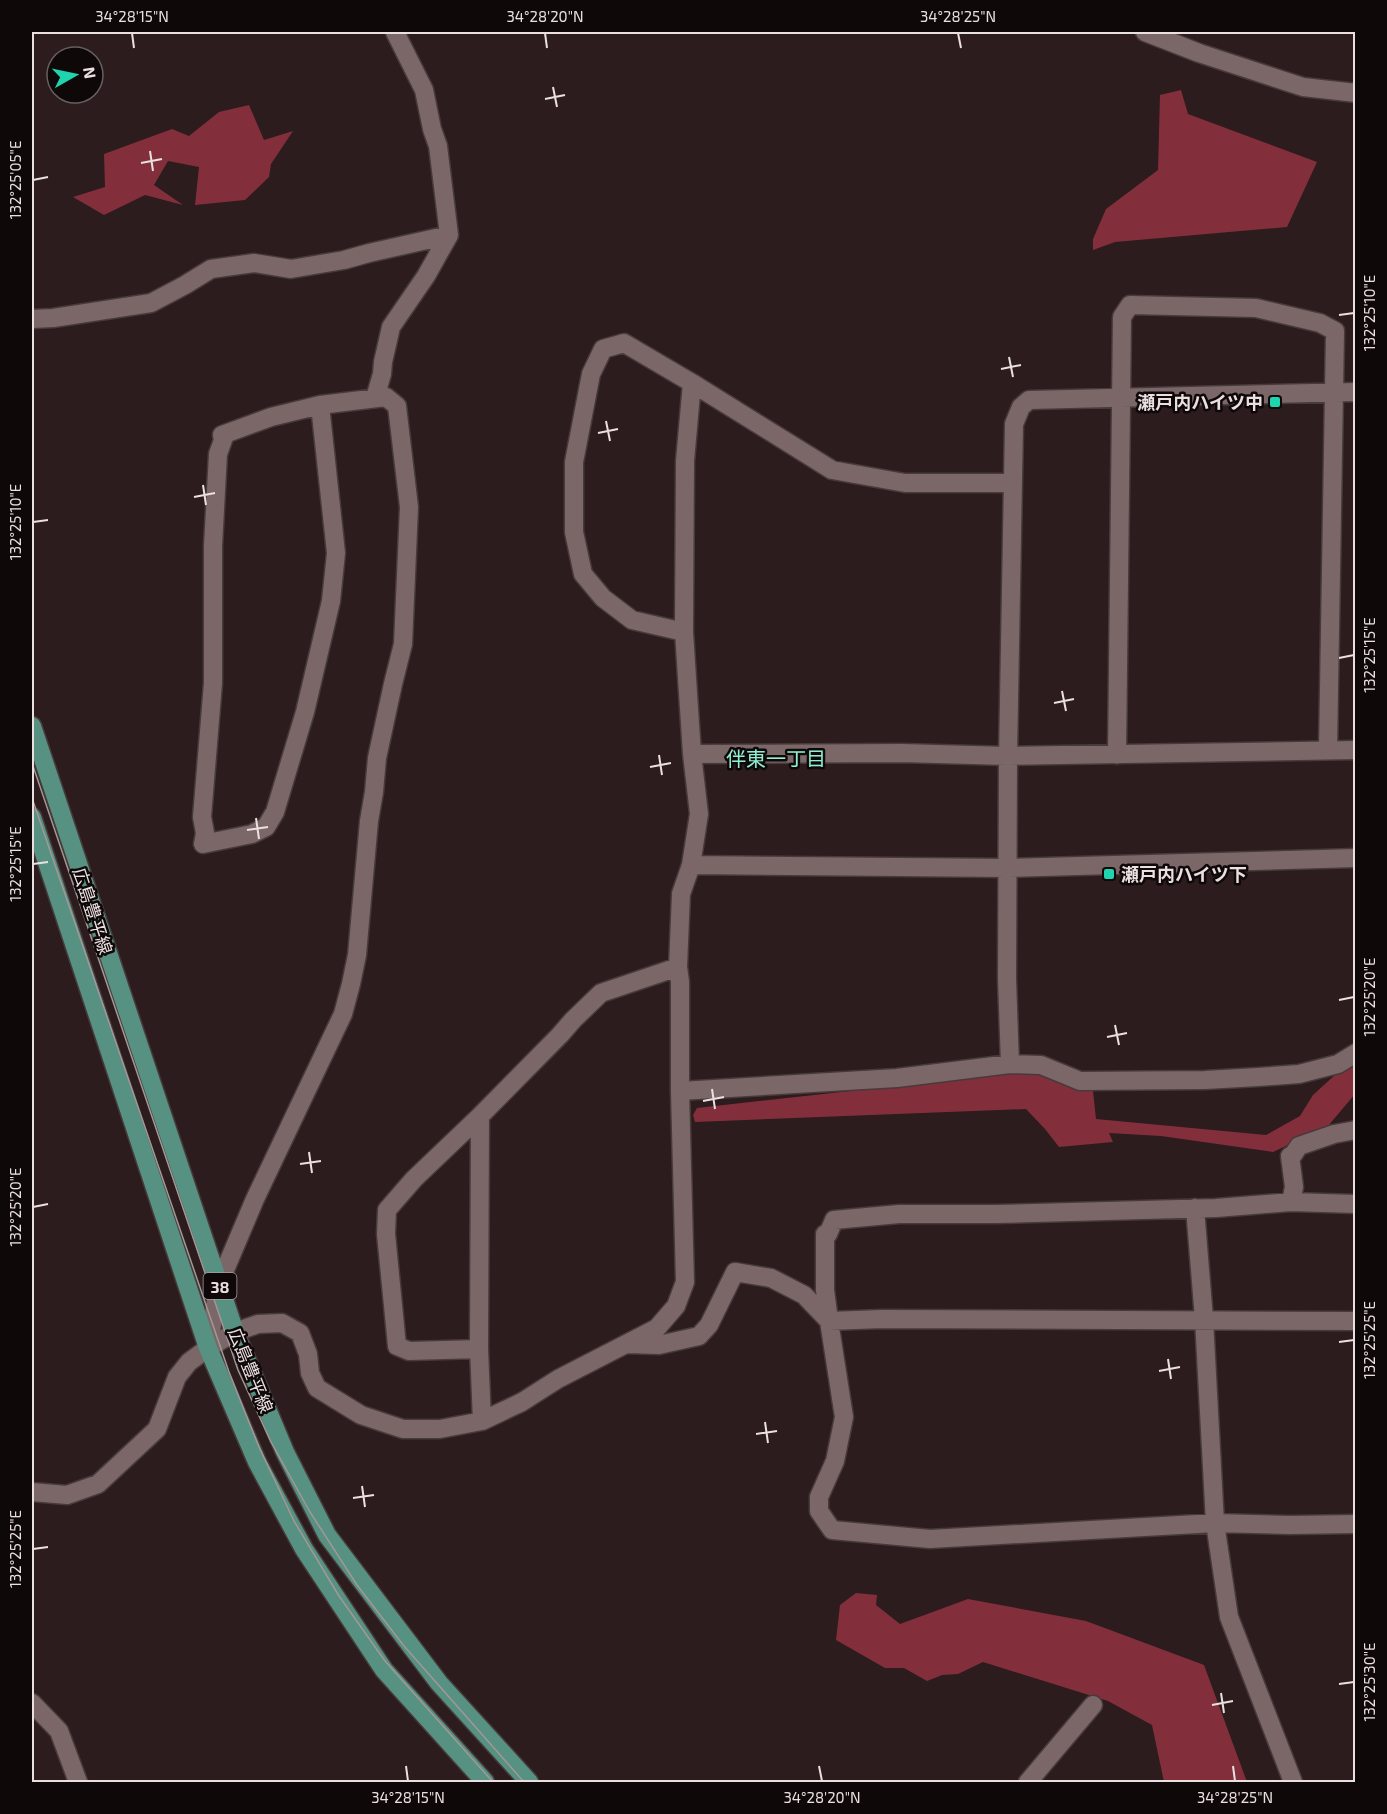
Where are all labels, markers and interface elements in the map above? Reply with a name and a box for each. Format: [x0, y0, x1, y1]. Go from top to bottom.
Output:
text: 34°28'15"N [95, 7, 169, 25]
text: 34°28'20"N [506, 7, 584, 25]
text: 34°28'25"N [920, 7, 996, 25]
north arrow [45, 45, 105, 105]
text: N [80, 65, 101, 80]
text: 132°25'05"E [6, 141, 24, 219]
text: 132°25'10"E [1360, 275, 1378, 351]
place label: 瀬戸内ハイツ中 [1137, 391, 1263, 413]
marker: 瀬戸内ハイツ中 [1268, 395, 1282, 409]
text: 132°25'10"E [6, 484, 24, 560]
text: 132°25'15"E [1360, 617, 1378, 693]
district label: 伴東一丁目 [726, 746, 826, 770]
text: 132°25'15"E [6, 826, 24, 902]
place label: 瀬戸内ハイツ下 [1121, 863, 1247, 885]
street label: 広島豊平線 [69, 865, 117, 957]
marker: 瀬戸内ハイツ下 [1102, 867, 1116, 881]
text: 132°25'20"E [1360, 958, 1378, 1036]
text: 132°25'20"E [6, 1168, 24, 1246]
road number: 38 [204, 1273, 236, 1299]
text: 132°25'25"E [1360, 1301, 1378, 1379]
street label: 広島豊平線 [224, 1324, 278, 1416]
text: 132°25'25"E [6, 1510, 24, 1588]
text: 132°25'30"E [1360, 1643, 1378, 1721]
text: 34°28'15"N [371, 1788, 445, 1806]
text: 34°28'20"N [783, 1788, 861, 1806]
text: 34°28'25"N [1197, 1788, 1273, 1806]

